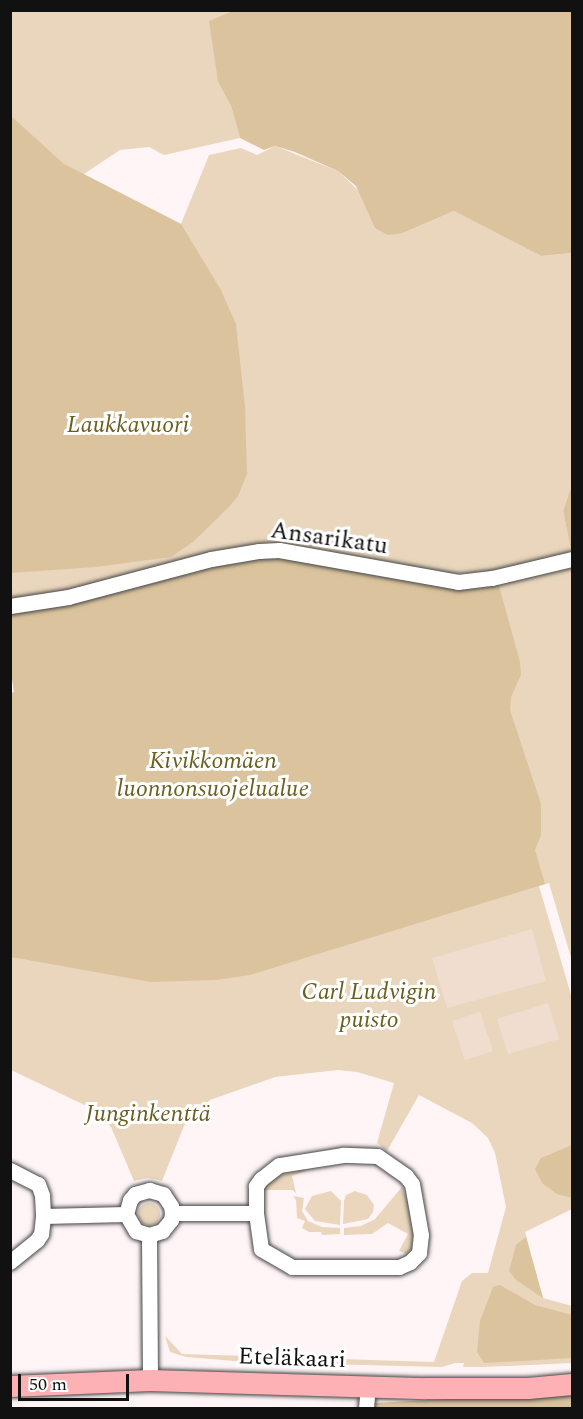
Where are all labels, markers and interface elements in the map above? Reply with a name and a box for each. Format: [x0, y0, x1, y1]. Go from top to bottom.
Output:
park label: Laukkavuori [67, 412, 189, 440]
street label: Ansarikatu [269, 517, 389, 561]
park label: Kivikkomäen luonnonsuojelualue [117, 748, 309, 804]
park label: Carl Ludvigin puisto [302, 979, 436, 1035]
park label: Junginkenttä [85, 1101, 211, 1129]
street label: Eteläkaari [238, 1343, 346, 1375]
scale bar [21, 1362, 132, 1400]
text: 50 m [29, 1371, 67, 1398]

